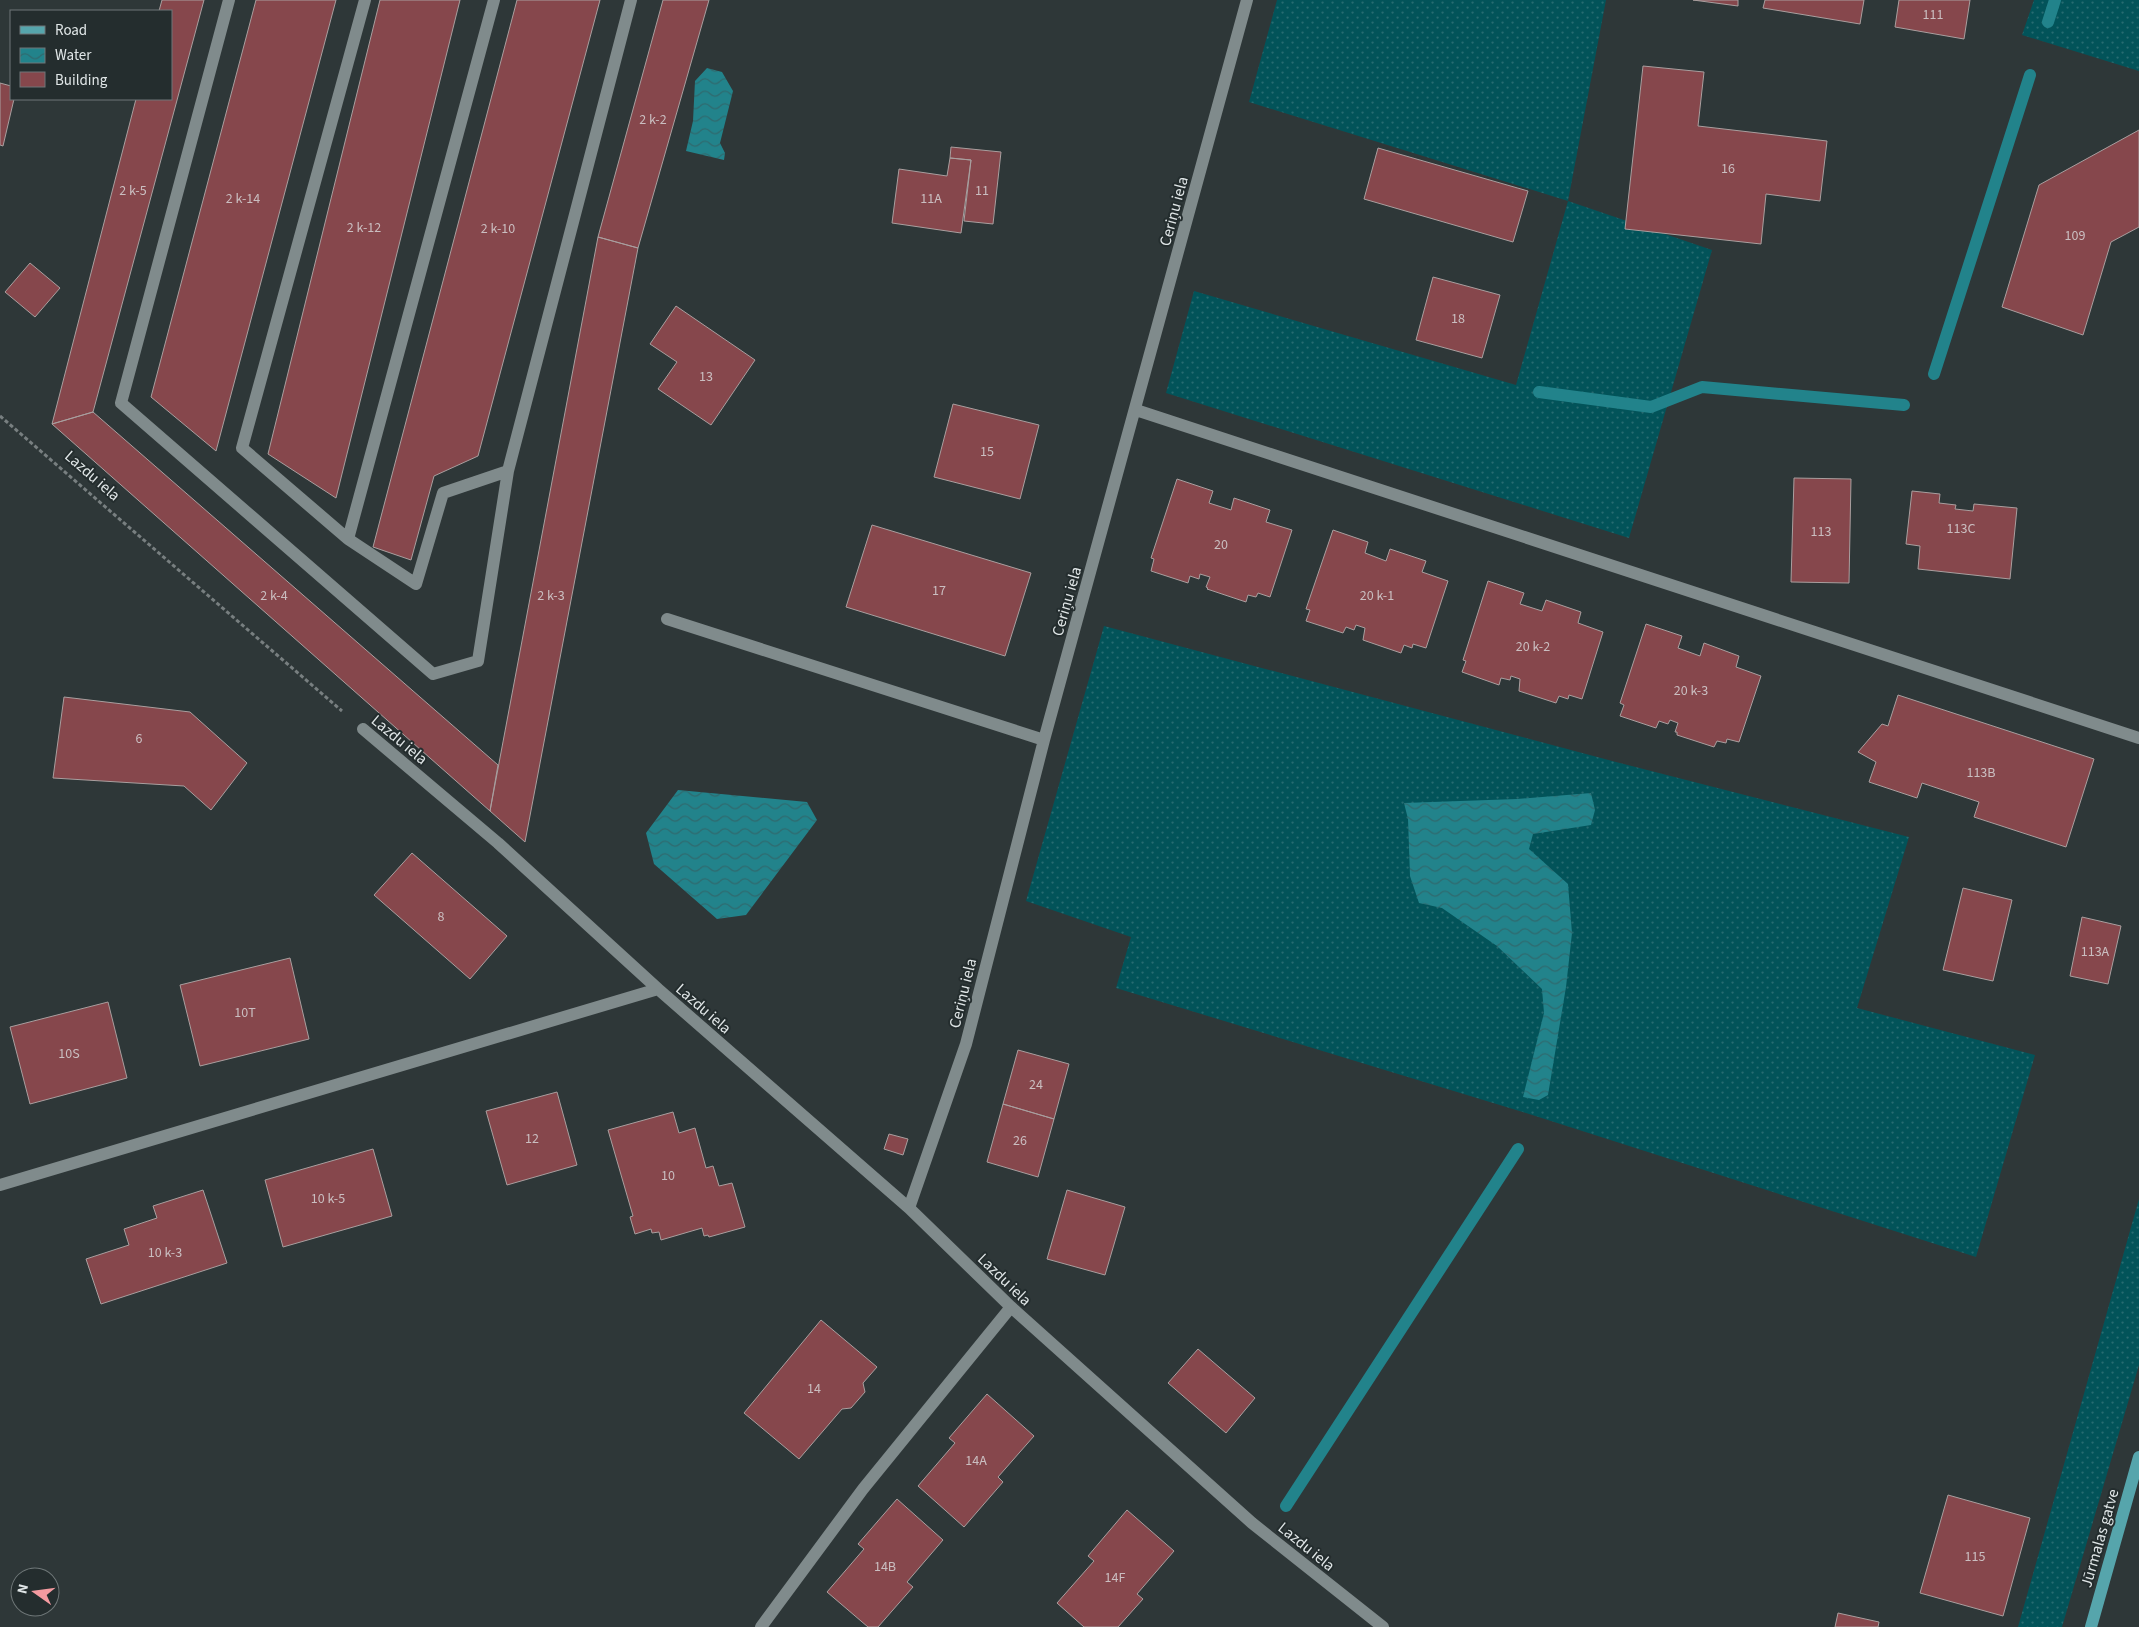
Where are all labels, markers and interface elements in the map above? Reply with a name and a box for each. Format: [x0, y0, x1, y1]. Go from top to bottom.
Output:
house number: 111 [1923, 5, 1943, 25]
legend [10, 10, 172, 100]
text: Road [55, 20, 87, 41]
text: Water [55, 45, 92, 66]
text: Building [55, 70, 108, 91]
house number: 2 k-2 [639, 110, 667, 130]
house number: 16 [1721, 159, 1735, 179]
street label: Ceriņu iela [1154, 174, 1194, 249]
house number: 2 k-5 [119, 181, 147, 201]
house number: 11 [975, 181, 989, 201]
house number: 2 k-14 [226, 189, 260, 209]
house number: 11A [920, 189, 942, 209]
house number: 2 k-12 [347, 218, 381, 238]
house number: 2 k-10 [481, 219, 515, 239]
house number: 109 [2065, 226, 2085, 246]
house number: 18 [1451, 309, 1465, 329]
house number: 13 [699, 367, 713, 387]
house number: 15 [980, 442, 994, 462]
street label: Lazdu iela [60, 445, 125, 506]
house number: 113C [1947, 519, 1975, 539]
house number: 113 [1811, 522, 1831, 542]
house number: 20 [1214, 535, 1228, 555]
street label: Ceriņu iela [1047, 564, 1087, 639]
house number: 17 [932, 581, 946, 601]
house number: 2 k-4 [260, 586, 288, 606]
house number: 2 k-3 [537, 586, 565, 606]
house number: 20 k-1 [1360, 586, 1394, 606]
house number: 20 k-2 [1516, 637, 1550, 657]
house number: 20 k-3 [1674, 681, 1708, 701]
street label: Lazdu iela [367, 710, 432, 770]
house number: 6 [136, 729, 143, 749]
house number: 113B [1966, 763, 1996, 783]
house number: 8 [438, 907, 445, 927]
house number: 113A [2081, 942, 2110, 962]
street label: Ceriņu iela [944, 956, 982, 1030]
street label: Lazdu iela [671, 978, 736, 1039]
house number: 10T [234, 1003, 256, 1023]
house number: 10S [58, 1044, 80, 1064]
house number: 24 [1029, 1075, 1043, 1095]
house number: 12 [525, 1129, 539, 1149]
house number: 26 [1013, 1131, 1027, 1151]
house number: 10 [661, 1166, 675, 1186]
house number: 10 k-5 [311, 1189, 345, 1209]
house number: 10 k-3 [148, 1243, 182, 1263]
street label: Lazdu iela [972, 1248, 1036, 1311]
house number: 14 [807, 1379, 821, 1399]
house number: 14A [965, 1451, 987, 1471]
street label: Jūrmalas gatve [2075, 1486, 2125, 1590]
street label: Lazdu iela [1273, 1517, 1339, 1576]
house number: 115 [1965, 1547, 1985, 1567]
house number: 14B [874, 1557, 896, 1577]
north arrow [10, 1567, 60, 1617]
house number: 14F [1105, 1568, 1125, 1588]
text: N [13, 1582, 34, 1596]

